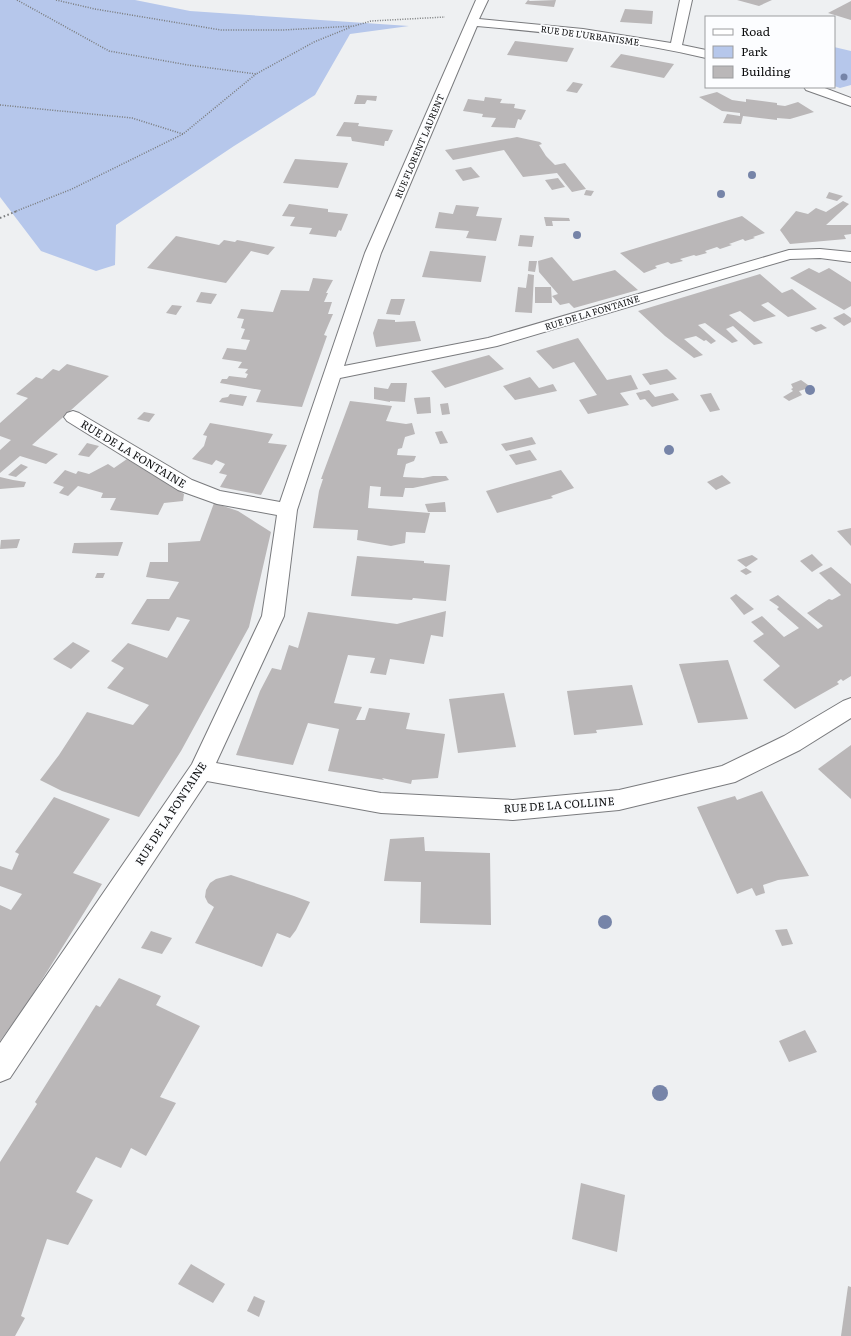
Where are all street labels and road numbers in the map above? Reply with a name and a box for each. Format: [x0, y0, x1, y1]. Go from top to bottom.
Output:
street label: RUE DE L'URBANISME [540, 21, 640, 49]
street label: RUE FLORENT LAURENT [391, 91, 448, 200]
street label: RUE DE LA FONTAINE [543, 291, 641, 333]
street label: RUE DE LA FONTAINE [78, 415, 190, 491]
street label: RUE DE LA FONTAINE [131, 758, 209, 868]
street label: RUE DE LA COLLINE [503, 792, 615, 816]

